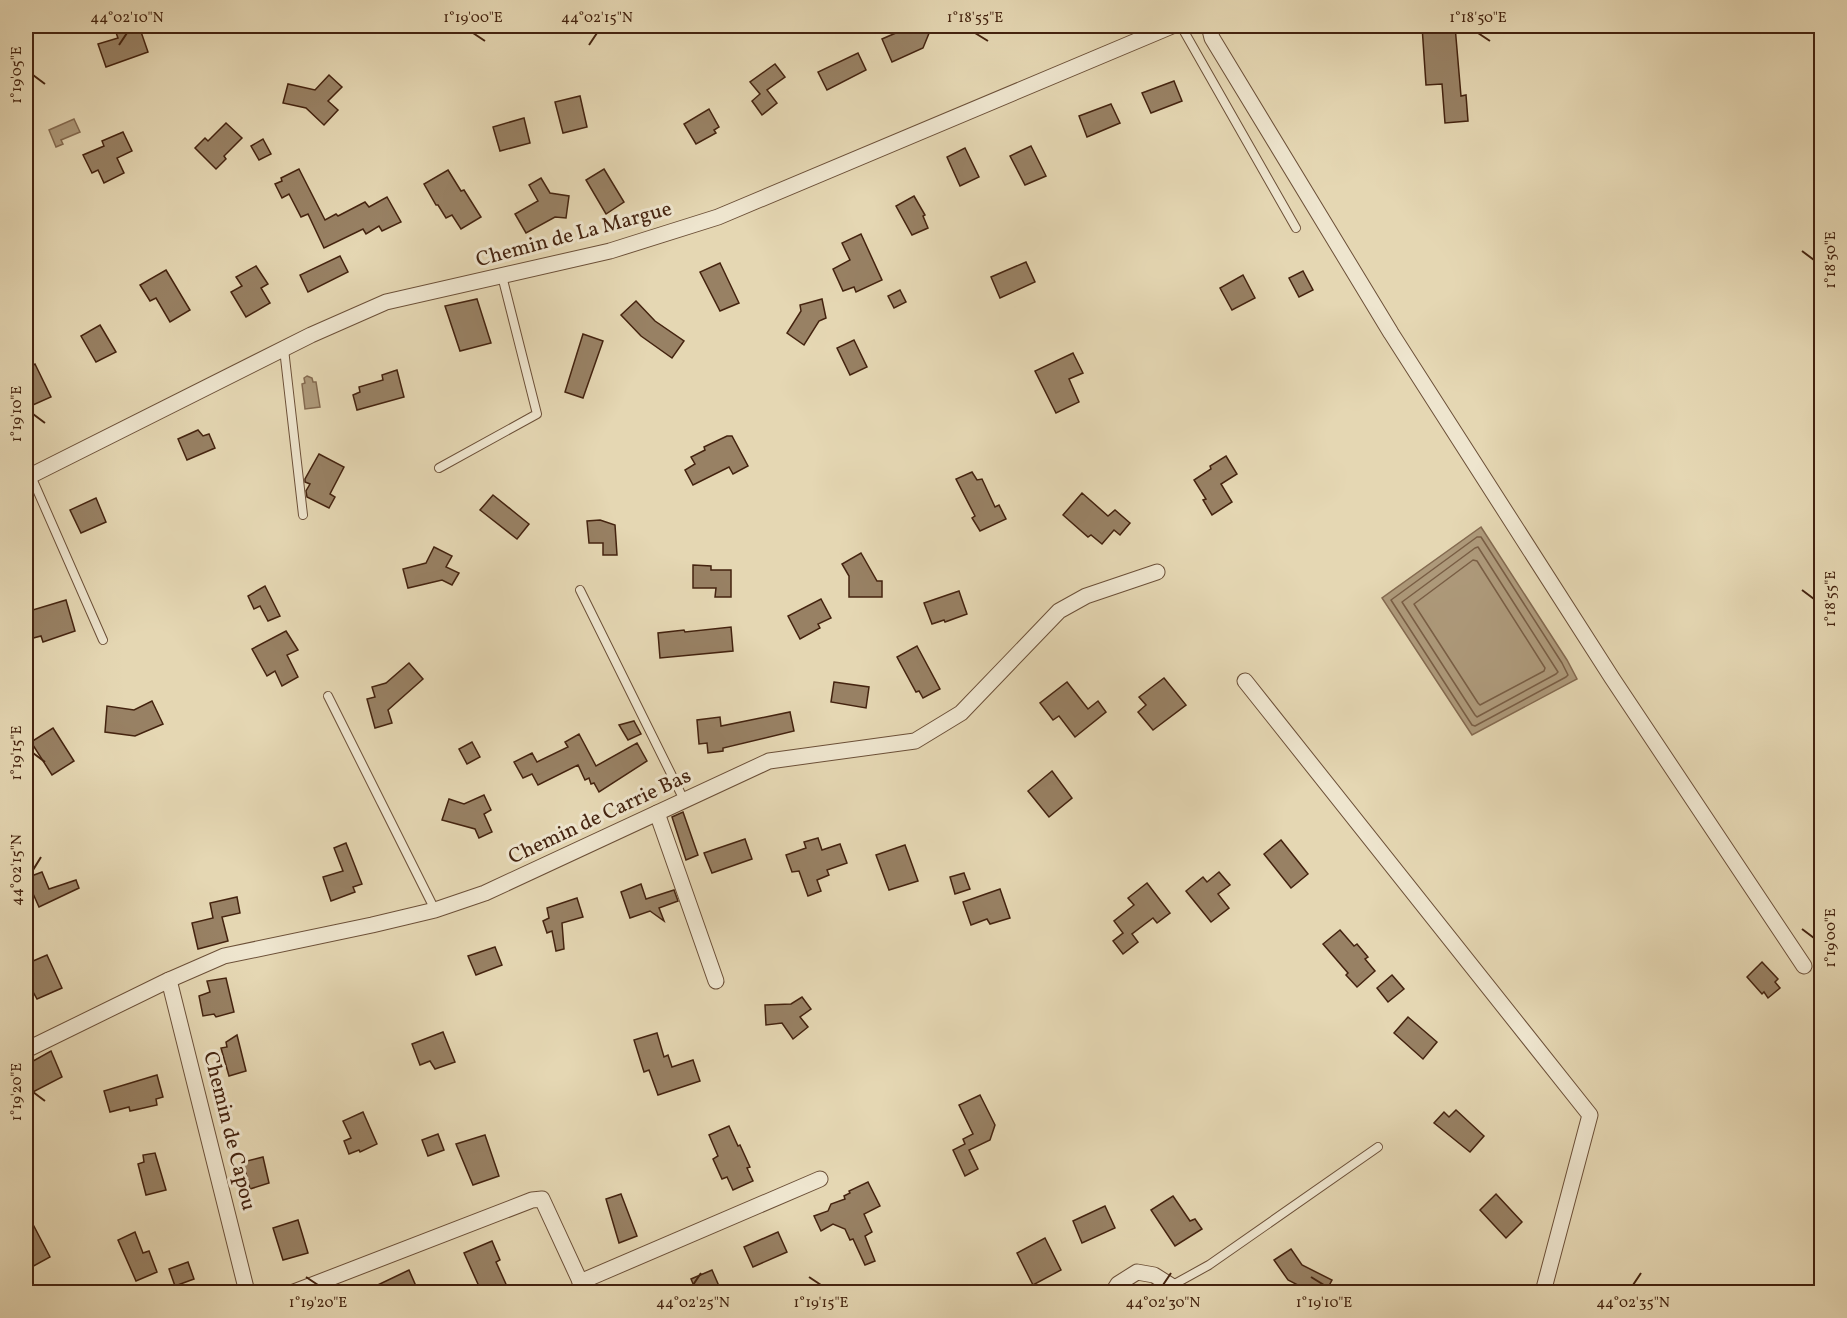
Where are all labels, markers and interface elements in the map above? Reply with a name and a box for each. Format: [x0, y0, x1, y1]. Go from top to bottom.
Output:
text: 44°02'10"N [90, 8, 164, 29]
text: 1°19'00"E [443, 8, 503, 29]
text: 44°02'15"N [561, 8, 633, 29]
text: 1°18'55"E [947, 8, 1003, 29]
text: 1°18'50"E [1449, 8, 1507, 29]
text: 1°19'05"E [7, 46, 28, 104]
street label: Chemin de La Margue [473, 195, 675, 275]
text: 1°18'50"E [1821, 231, 1842, 289]
text: 1°19'10"E [7, 386, 28, 442]
text: 1°18'55"E [1821, 571, 1842, 627]
text: 1°19'15"E [7, 726, 28, 780]
street label: Chemin de Carrie Bas [504, 762, 696, 872]
text: 44°02'15"N [7, 834, 28, 906]
text: 1°19'00"E [1821, 908, 1842, 968]
street label: Chemin de Capou [195, 1048, 263, 1214]
text: 1°19'20"E [7, 1063, 28, 1121]
text: 1°19'20"E [289, 1293, 347, 1314]
text: 44°02'25"N [656, 1293, 730, 1314]
text: 1°19'15"E [794, 1293, 848, 1314]
text: 44°02'30"N [1126, 1293, 1200, 1314]
text: 1°19'10"E [1296, 1293, 1352, 1314]
text: 44°02'35"N [1596, 1293, 1670, 1314]

